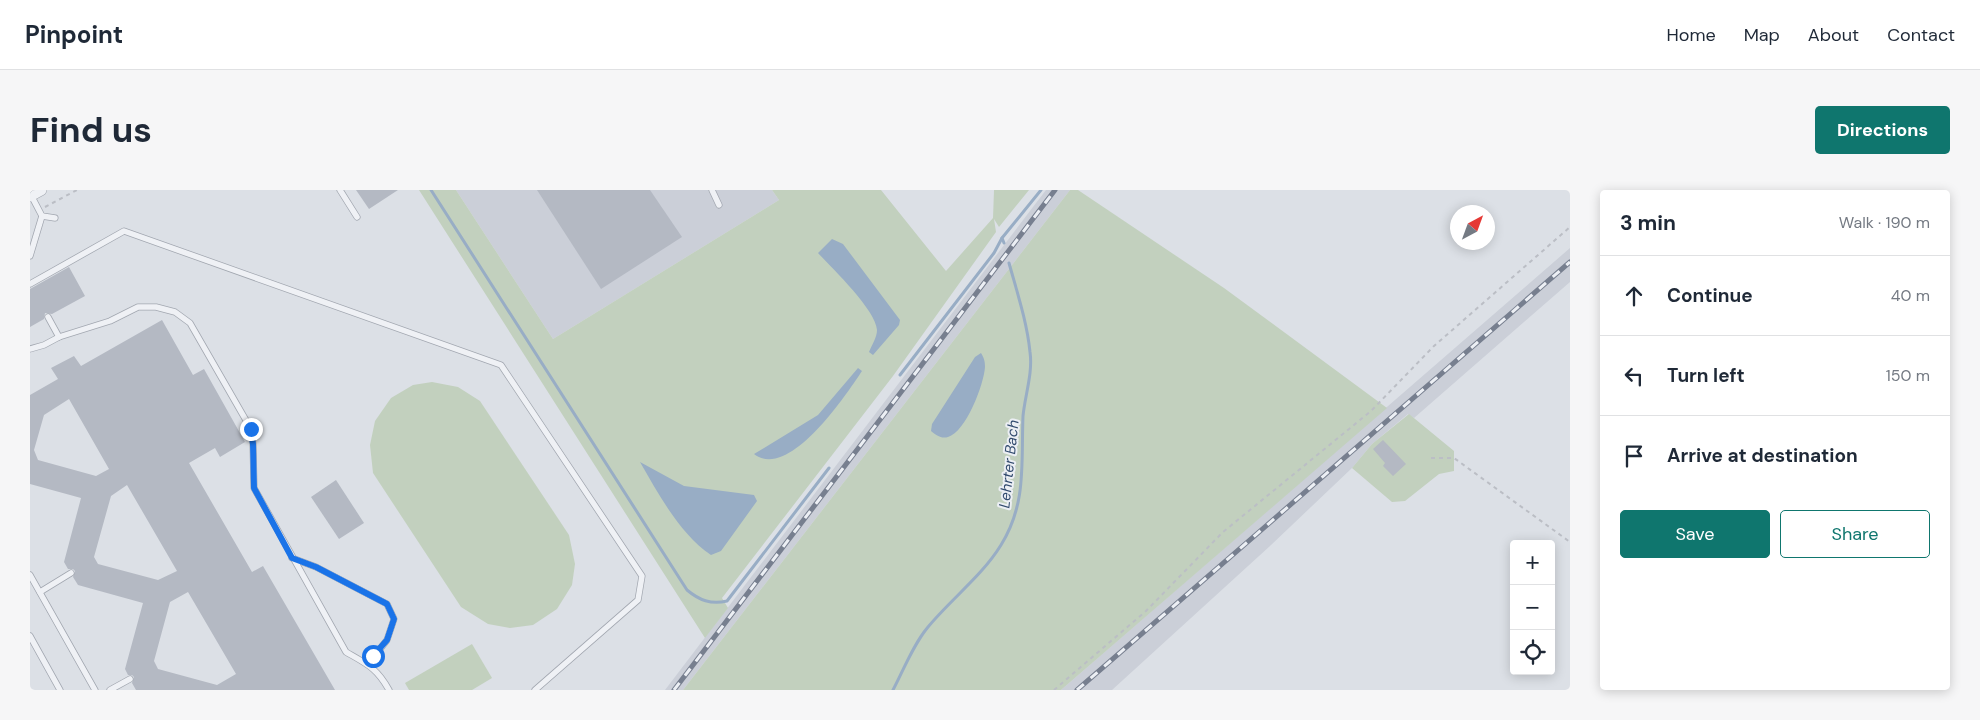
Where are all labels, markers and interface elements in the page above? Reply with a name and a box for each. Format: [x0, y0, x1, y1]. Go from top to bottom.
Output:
text: Pinpoint [25, 19, 123, 50]
text: Home [1666, 23, 1716, 47]
text: Map [1744, 23, 1780, 47]
text: About [1808, 23, 1859, 47]
text: Contact [1887, 23, 1955, 47]
button: Directions [1815, 106, 1950, 154]
text: Find us [30, 107, 152, 153]
north arrow [1450, 205, 1495, 250]
text: 3 min [1620, 209, 1676, 237]
text: Walk · 190 m [1839, 212, 1930, 233]
icon: ahead [1620, 282, 1648, 310]
text: Continue [1667, 283, 1753, 308]
text: 40 m [1891, 285, 1930, 306]
icon: left [1620, 362, 1648, 390]
text: Turn left [1667, 363, 1745, 388]
text: 150 m [1886, 365, 1930, 386]
route end [240, 418, 263, 441]
water label: Lehrter Bach [994, 418, 1024, 509]
icon: arrive [1620, 442, 1648, 470]
text: Arrive at destination [1667, 443, 1858, 468]
button: Save [1620, 510, 1770, 558]
button: Share [1780, 510, 1930, 558]
map controls [1510, 540, 1555, 675]
button: + [1510, 540, 1555, 585]
button: − [1510, 585, 1555, 630]
button: locate [1510, 630, 1555, 675]
route start [362, 645, 385, 668]

